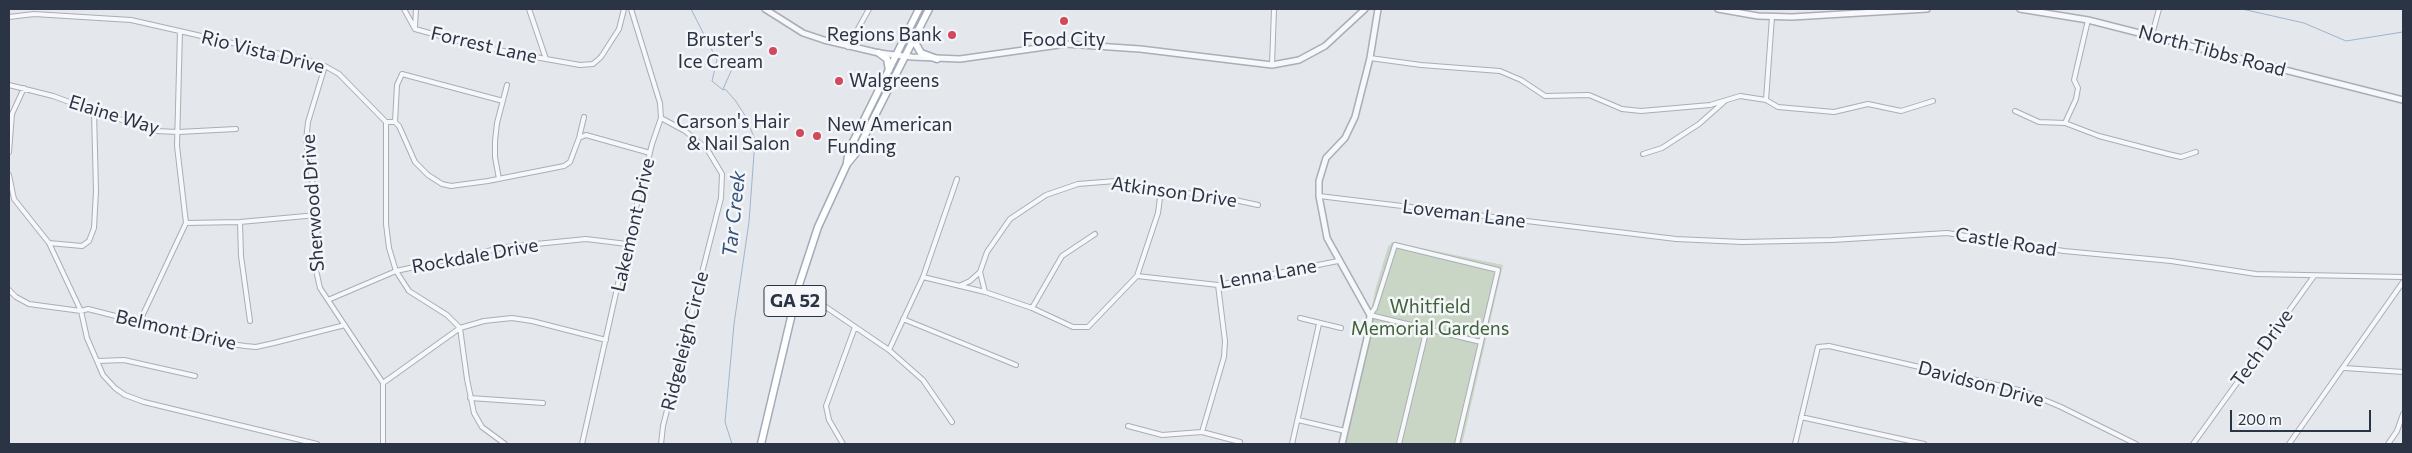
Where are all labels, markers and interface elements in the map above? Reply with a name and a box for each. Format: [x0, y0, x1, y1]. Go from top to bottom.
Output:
marker: Food City [1058, 15, 1070, 27]
street label: North Tibbs Road [2136, 20, 2288, 82]
street label: Forrest Lane [429, 22, 539, 68]
place label: Regions Bank [827, 24, 942, 46]
street label: Rio Vista Drive [199, 26, 327, 78]
place label: Bruster's Ice Cream [678, 29, 763, 73]
marker: Regions Bank [946, 29, 958, 41]
place label: Food City [1022, 29, 1106, 51]
marker: Bruster's Ice Cream [767, 45, 779, 57]
place label: Walgreens [849, 70, 939, 92]
marker: Walgreens [833, 75, 845, 87]
street label: Elaine Way [66, 90, 162, 140]
place label: Carson's Hair & Nail Salon [676, 111, 790, 155]
place label: New American Funding [827, 114, 952, 158]
marker: Carson's Hair & Nail Salon [794, 127, 806, 139]
marker: New American Funding [811, 130, 823, 142]
street label: Sherwood Drive [297, 134, 329, 272]
street label: Lakemont Drive [607, 156, 659, 294]
water label: Tar Creek [718, 170, 750, 258]
street label: Atkinson Drive [1110, 172, 1238, 212]
street label: Loveman Lane [1401, 195, 1527, 233]
street label: Castle Road [1954, 223, 2058, 261]
street label: Rockdale Drive [410, 234, 540, 278]
street label: Lenna Lane [1218, 254, 1318, 294]
street label: Ridgeleigh Circle [657, 269, 713, 413]
road number: GA 52 [764, 286, 826, 316]
park label: Whitfield Memorial Gardens [1351, 296, 1509, 340]
street label: Belmont Drive [113, 305, 239, 355]
street label: Tech Drive [2226, 305, 2298, 391]
street label: Davidson Drive [1915, 356, 2047, 412]
scale bar [2232, 400, 2373, 432]
text: 200 m [2238, 410, 2282, 428]

